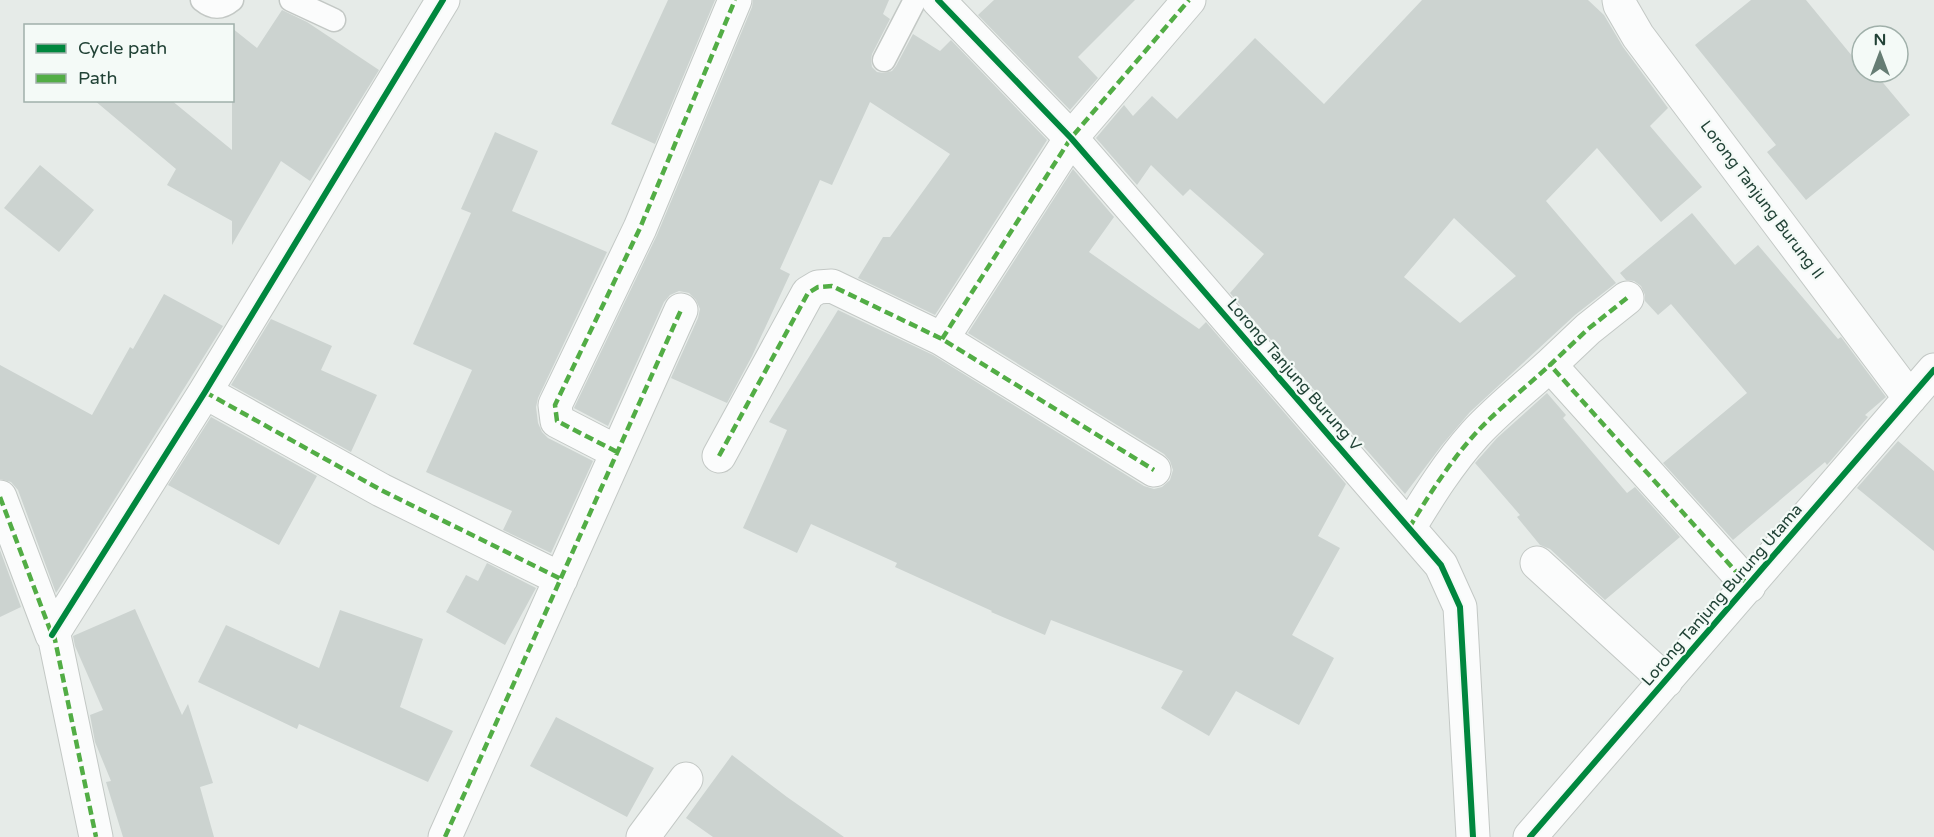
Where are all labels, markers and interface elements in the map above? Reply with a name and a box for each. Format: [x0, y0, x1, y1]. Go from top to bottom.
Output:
legend [24, 24, 234, 102]
north arrow [1850, 24, 1910, 84]
text: N [1874, 30, 1886, 50]
text: Cycle path [78, 37, 167, 59]
text: Path [78, 67, 117, 89]
street label: Lorong Tanjung Burung II [1696, 117, 1828, 283]
street label: Lorong Tanjung Burung V [1222, 295, 1366, 455]
street label: Lorong Tanjung Burung Utama [1637, 500, 1807, 690]

